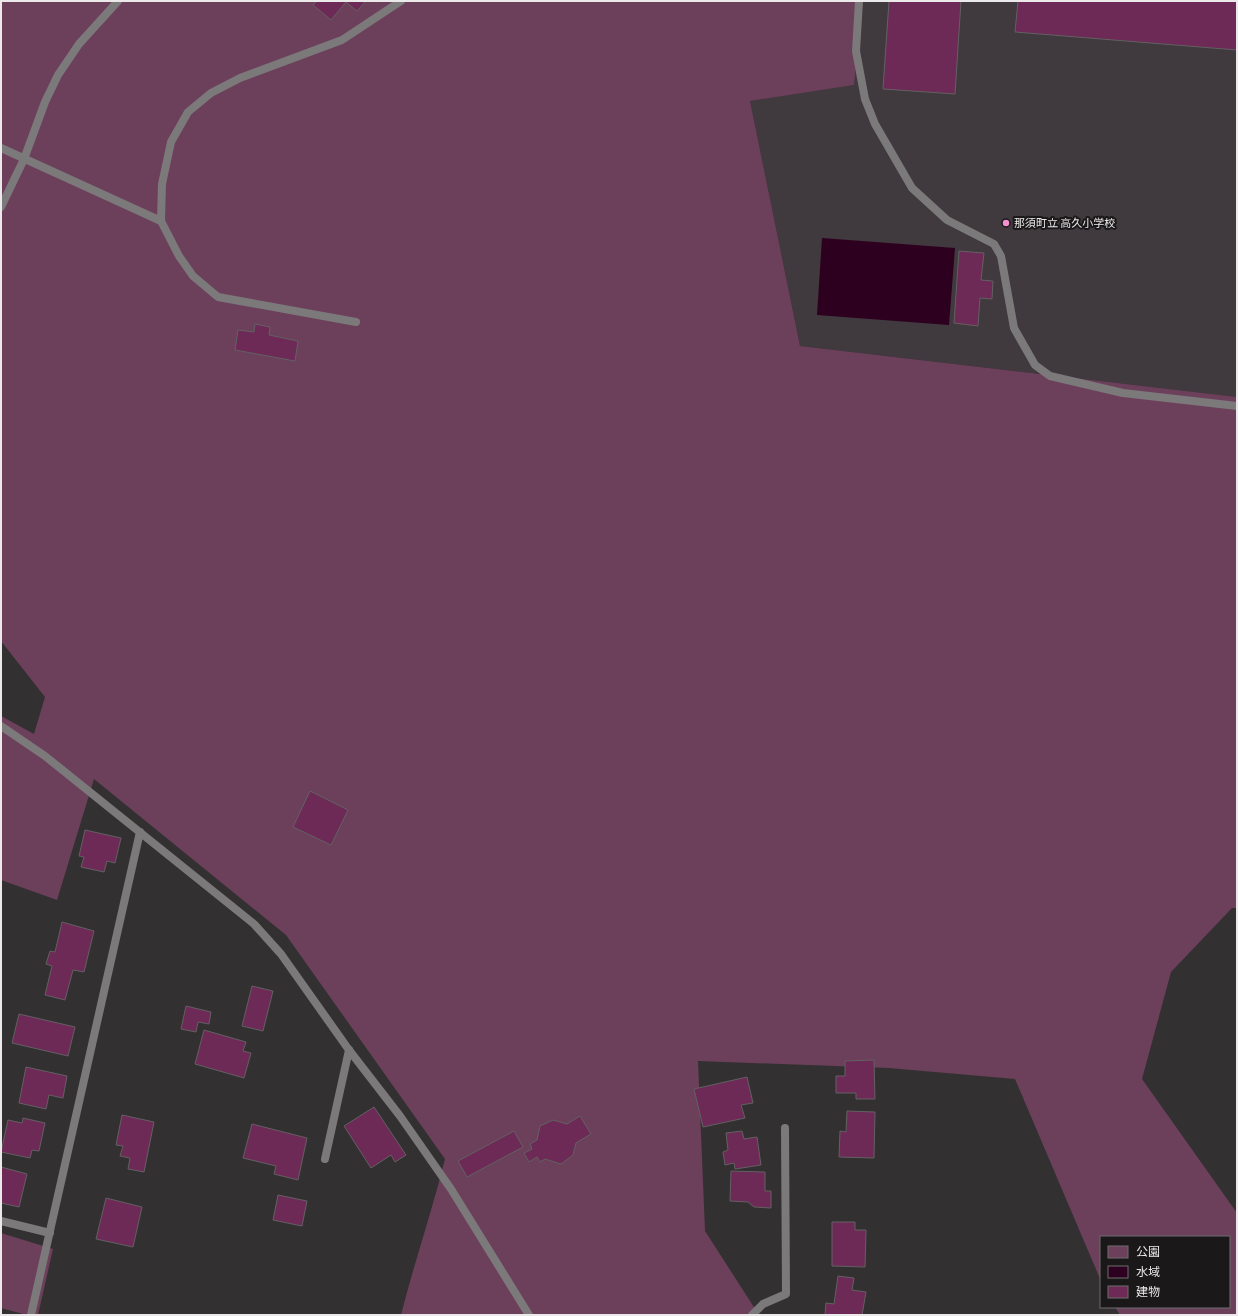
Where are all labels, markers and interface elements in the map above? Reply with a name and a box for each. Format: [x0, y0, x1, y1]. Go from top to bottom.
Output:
place label: 那須町立 高久小学校 [1014, 216, 1115, 231]
marker: 那須町立 高久小学校 [1001, 218, 1011, 228]
legend [1100, 1236, 1230, 1308]
text: 公園 [1136, 1244, 1160, 1261]
text: 水域 [1136, 1264, 1160, 1281]
text: 建物 [1136, 1284, 1160, 1301]

